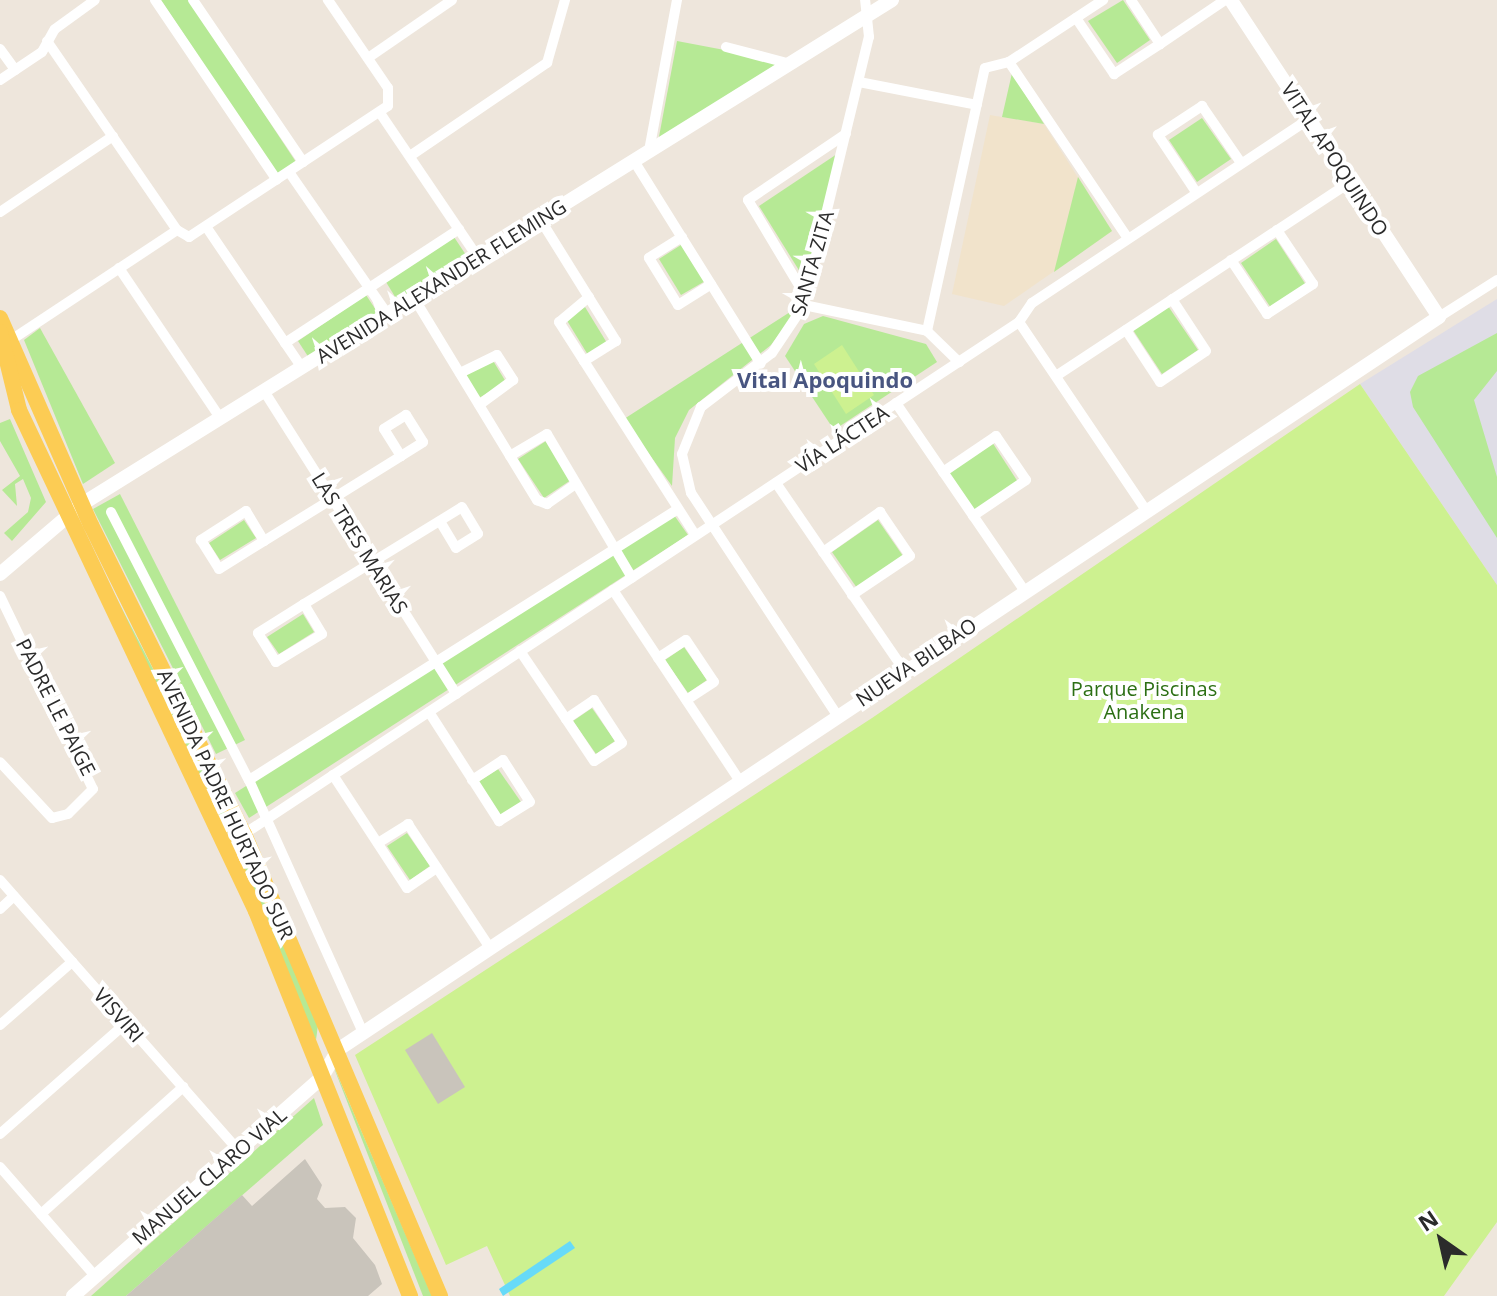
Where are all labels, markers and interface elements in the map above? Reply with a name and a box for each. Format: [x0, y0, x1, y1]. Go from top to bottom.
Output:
street label: VITAL APOQUINDO [1276, 78, 1394, 240]
street label: AVENIDA ALEXANDER FLEMING [312, 194, 570, 368]
street label: SANTA ZITA [786, 208, 838, 318]
district label: Vital Apoquindo [737, 367, 913, 393]
street label: VÍA LÁCTEA [791, 400, 893, 478]
street label: LAS TRES MARIAS [307, 468, 413, 618]
street label: NUEVA BILBAO [851, 613, 981, 711]
street label: PADRE LE PAIGE [11, 635, 101, 779]
street label: AVENIDA PADRE HURTADO SUR [153, 665, 299, 943]
park label: Parque Piscinas Anakena [1071, 676, 1217, 723]
street label: VISVIRI [89, 983, 149, 1047]
street label: MANUEL CLARO VIAL [127, 1103, 291, 1249]
north arrow [1401, 1200, 1481, 1280]
text: N [1412, 1203, 1443, 1238]

